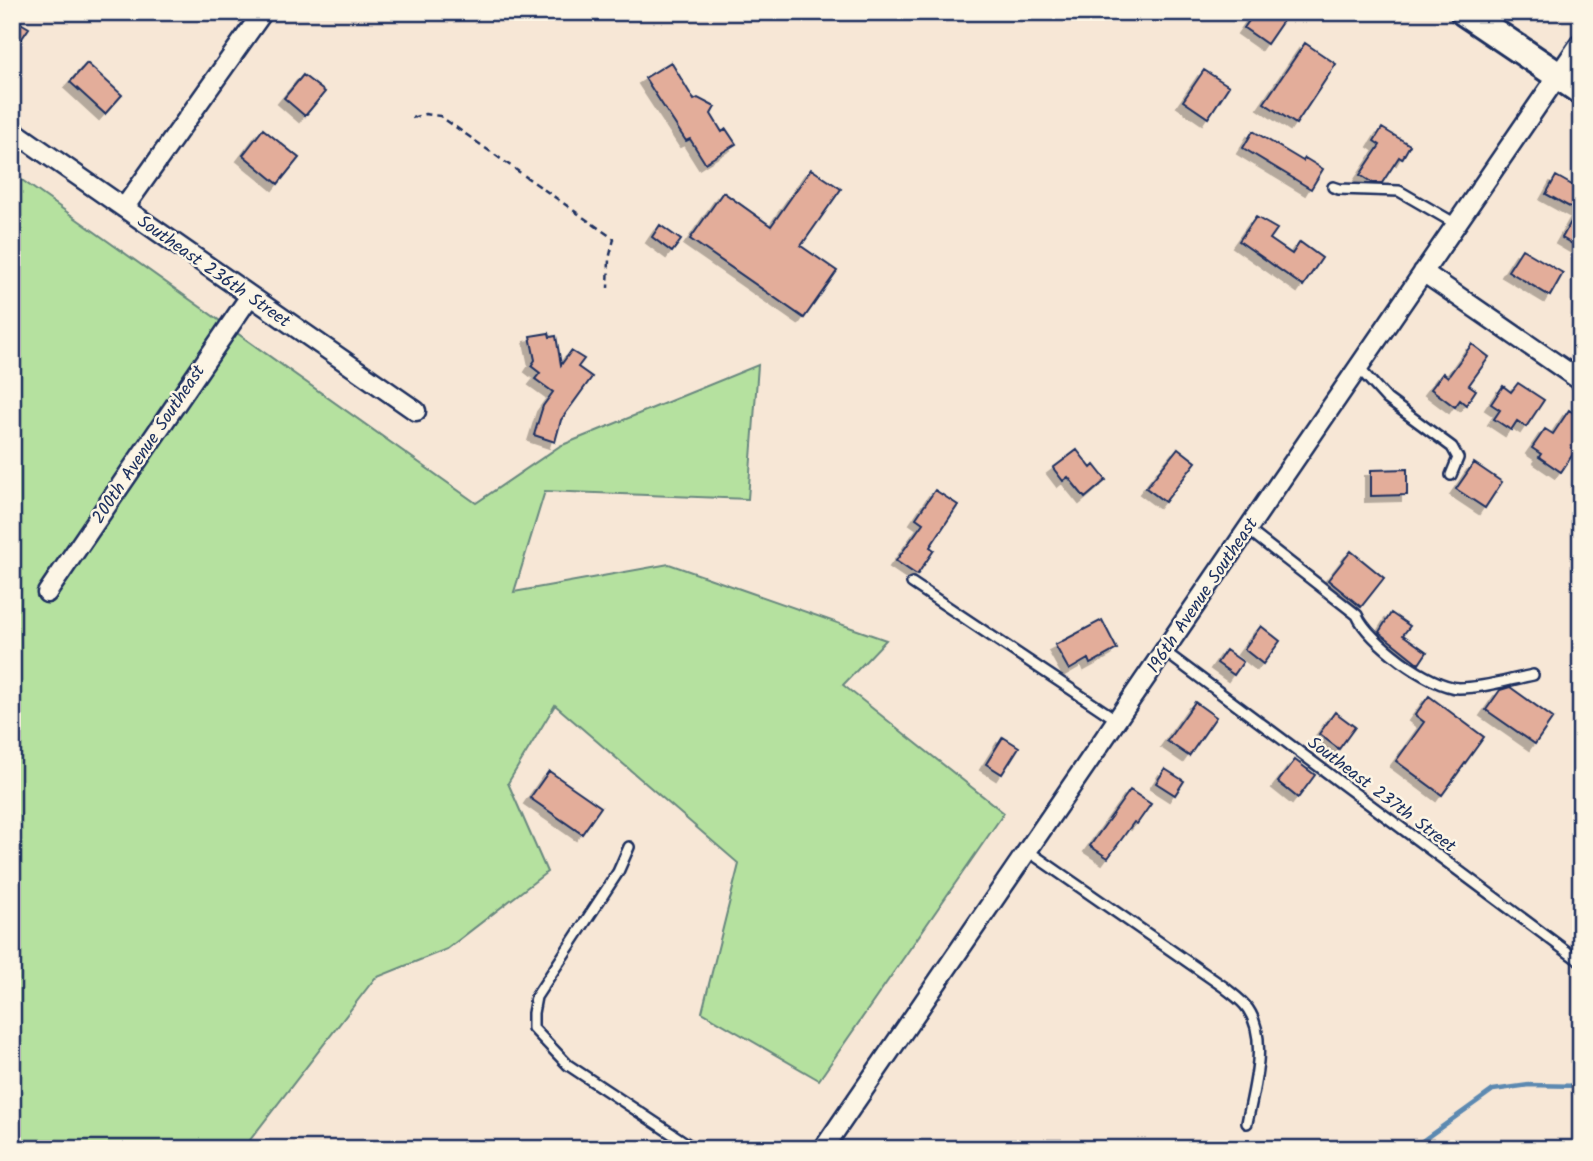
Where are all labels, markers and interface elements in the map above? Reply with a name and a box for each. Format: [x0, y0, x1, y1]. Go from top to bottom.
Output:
street label: Southeast 236th Street [130, 208, 297, 337]
street label: 200th Avenue Southeast [85, 359, 214, 530]
street label: 196th Avenue Southeast [1140, 511, 1267, 680]
street label: Southeast 237th Street [1301, 729, 1462, 862]

